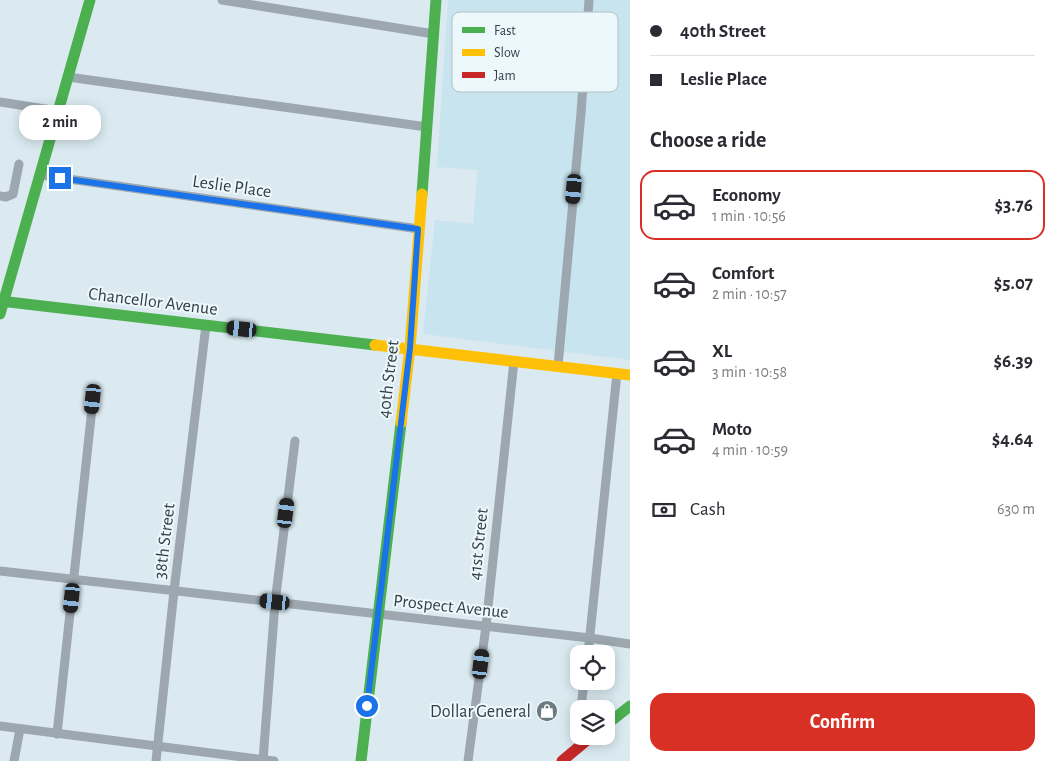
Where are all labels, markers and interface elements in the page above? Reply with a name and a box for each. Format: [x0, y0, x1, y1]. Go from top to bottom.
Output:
legend [452, 12, 618, 92]
text: 40th Street [680, 22, 766, 41]
text: Fast [494, 24, 516, 38]
text: Slow [494, 46, 521, 60]
text: Jam [494, 69, 516, 83]
text: Leslie Place [680, 70, 767, 89]
callout: 2 min [19, 106, 101, 140]
text: 2 min [42, 114, 78, 130]
text: Choose a ride [650, 129, 766, 151]
route end [49, 167, 71, 189]
street label: Leslie Place [191, 173, 273, 201]
car [565, 173, 582, 205]
icon: car [652, 183, 697, 228]
text: Economy [712, 186, 781, 205]
text: $3.76 [995, 196, 1033, 215]
text: 1 min · 10:56 [712, 208, 786, 224]
icon: car [652, 261, 697, 306]
text: Comfort [712, 264, 774, 283]
text: $5.07 [994, 274, 1033, 293]
street label: Chancellor Avenue [87, 285, 219, 319]
text: 2 min · 10:57 [712, 286, 787, 302]
car [226, 320, 257, 338]
street label: 40th Street [375, 339, 403, 419]
icon: car [652, 339, 697, 384]
text: XL [712, 342, 732, 361]
text: $6.39 [994, 352, 1033, 371]
text: 3 min · 10:58 [712, 364, 787, 380]
car [83, 383, 102, 415]
icon: car [652, 417, 697, 462]
text: Moto [712, 420, 752, 439]
text: $4.64 [992, 430, 1033, 449]
text: 4 min · 10:59 [712, 442, 788, 458]
icon: cash [650, 496, 678, 524]
car [276, 497, 295, 529]
text: Cash [690, 500, 726, 519]
text: 630 m [997, 501, 1035, 517]
street label: 38th Street [151, 502, 179, 580]
street label: 41st Street [466, 507, 492, 581]
car [62, 582, 81, 614]
street label: Prospect Avenue [392, 592, 510, 622]
car [259, 593, 290, 611]
map controls [570, 645, 615, 745]
button: locate [570, 645, 615, 690]
car [471, 648, 490, 680]
button: Confirm [650, 693, 1035, 751]
route start [356, 695, 378, 717]
shop icon: Dollar General [535, 699, 559, 723]
button: layers [570, 700, 615, 745]
place label: Dollar General [430, 703, 531, 721]

